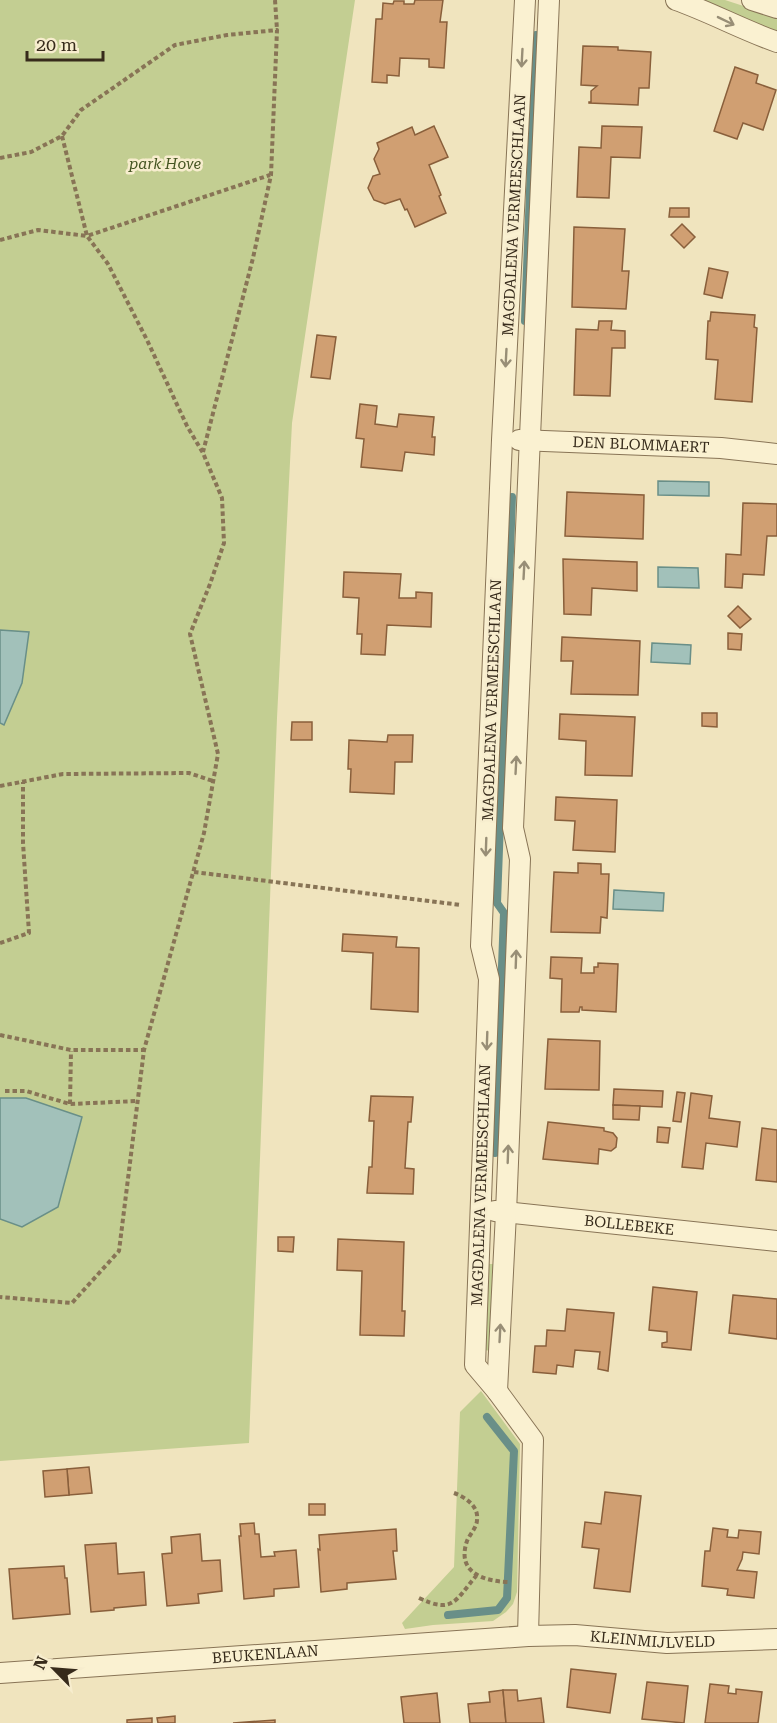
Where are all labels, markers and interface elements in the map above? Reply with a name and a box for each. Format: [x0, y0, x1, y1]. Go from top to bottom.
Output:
one-way arrow [717, 16, 735, 28]
scale bar [27, 24, 104, 62]
text: 20 m [36, 34, 77, 55]
one-way arrow [517, 48, 528, 68]
street label: MAGDALENA VERMEESCHLAAN [499, 94, 529, 336]
park label: park Hove [128, 155, 201, 173]
one-way arrow [501, 348, 512, 367]
street label: DEN BLOMMAERT [572, 433, 710, 457]
one-way arrow [519, 561, 530, 581]
street label: MAGDALENA VERMEESCHLAAN [479, 579, 505, 821]
one-way arrow [510, 756, 521, 776]
one-way arrow [480, 836, 491, 856]
one-way arrow [511, 950, 522, 970]
one-way arrow [481, 1030, 493, 1050]
street label: MAGDALENA VERMEESCHLAAN [468, 1064, 494, 1306]
one-way arrow [503, 1145, 514, 1165]
street label: BOLLEBEKE [583, 1212, 675, 1239]
one-way arrow [495, 1323, 506, 1343]
street label: KLEINMIJLVELD [589, 1627, 715, 1652]
north arrow [24, 1639, 84, 1699]
street label: BEUKENLAAN [211, 1642, 319, 1667]
text: N [30, 1653, 52, 1672]

